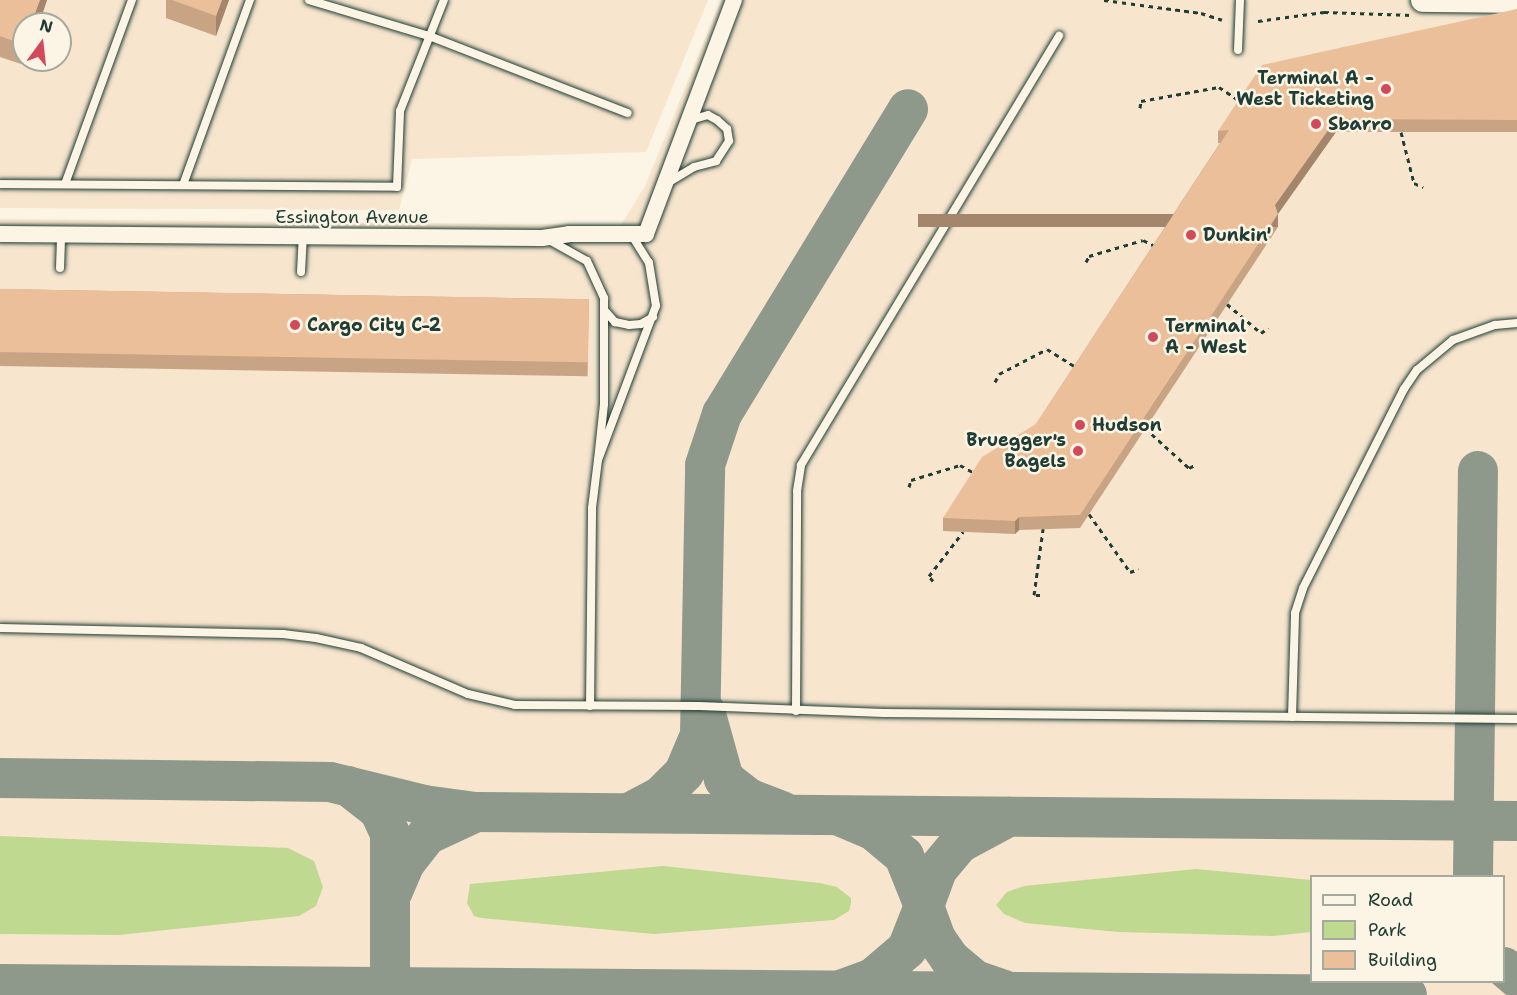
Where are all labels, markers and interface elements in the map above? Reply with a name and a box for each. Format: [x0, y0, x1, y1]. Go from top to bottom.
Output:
north arrow [12, 12, 72, 72]
text: N [37, 14, 55, 38]
place label: Terminal A - West Ticketing [1236, 68, 1374, 110]
marker: Terminal A - West Ticketing [1379, 82, 1393, 96]
place label: Sbarro [1328, 113, 1392, 135]
marker: Sbarro [1309, 117, 1323, 131]
street label: Essington Avenue [275, 206, 429, 228]
place label: Dunkin' [1203, 224, 1272, 246]
marker: Dunkin' [1184, 228, 1198, 242]
place label: Cargo City C-2 [307, 314, 441, 336]
place label: Terminal A - West [1165, 316, 1247, 358]
marker: Cargo City C-2 [288, 318, 302, 332]
marker: Terminal A - West [1146, 330, 1160, 344]
place label: Hudson [1092, 414, 1162, 436]
marker: Hudson [1073, 418, 1087, 432]
place label: Bruegger's Bagels [966, 430, 1066, 472]
marker: Bruegger's Bagels [1071, 444, 1085, 458]
legend [1310, 875, 1505, 983]
text: Road [1368, 888, 1413, 912]
text: Park [1368, 918, 1407, 942]
text: Building [1368, 948, 1437, 972]

